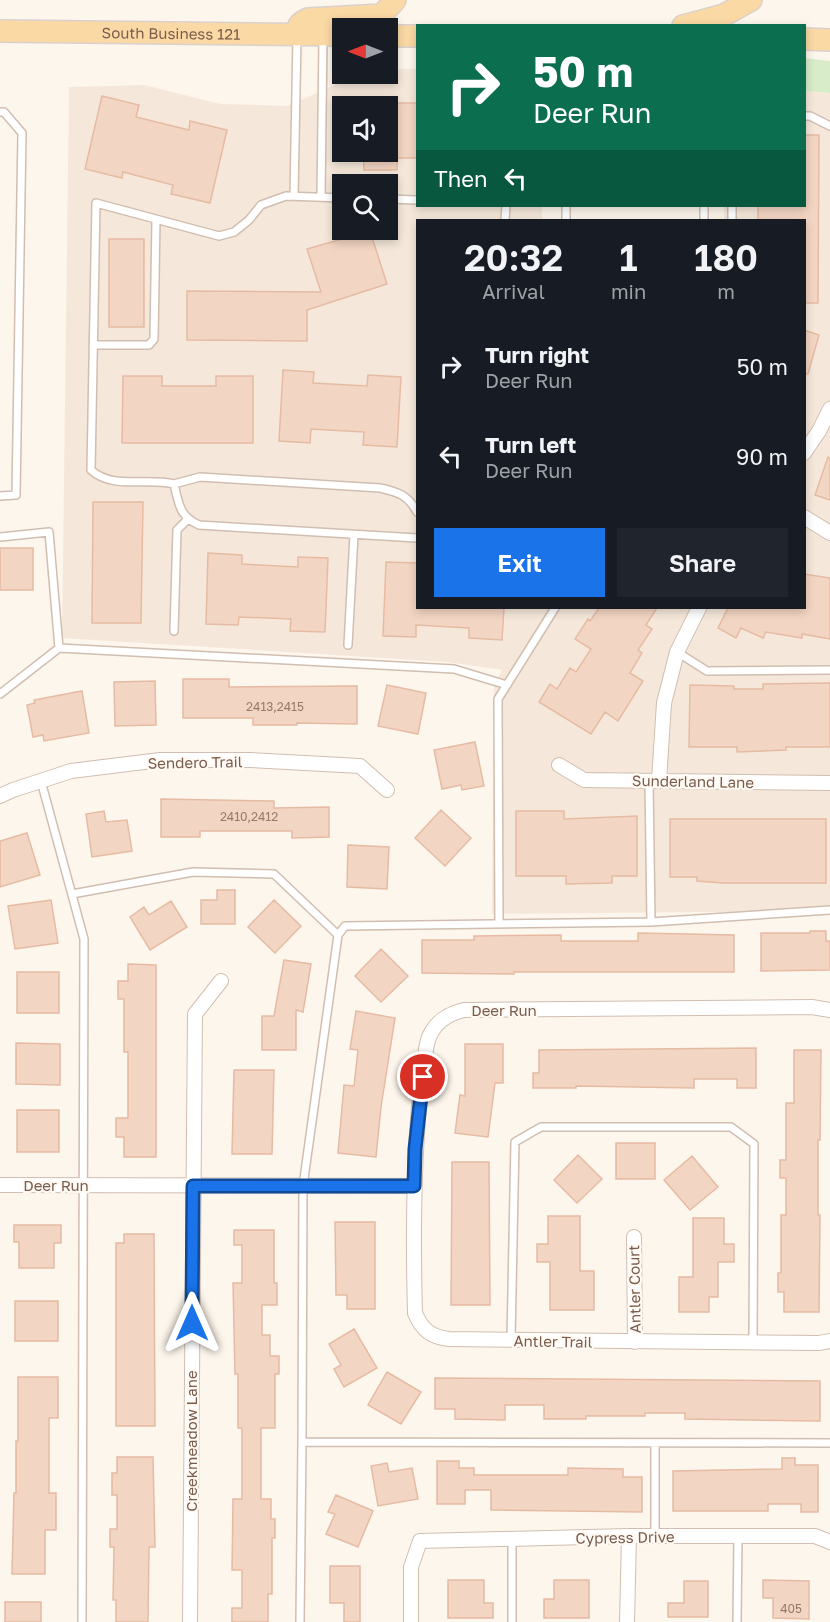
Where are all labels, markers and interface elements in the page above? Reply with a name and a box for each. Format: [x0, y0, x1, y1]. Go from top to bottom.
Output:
north arrow [332, 18, 398, 84]
map controls [332, 18, 398, 240]
street label: South Business 121 [102, 23, 240, 43]
text: 50 m [533, 46, 633, 96]
icon: right [434, 48, 512, 126]
button: sound [332, 96, 398, 162]
text: Deer Run [533, 97, 651, 129]
icon: left [499, 162, 532, 195]
text: Then [434, 165, 487, 192]
button: search [332, 174, 398, 240]
text: 20:32 [464, 236, 563, 279]
text: 1 [620, 236, 638, 279]
text: 180 [694, 236, 758, 279]
text: Arrival [482, 279, 545, 303]
text: min [611, 279, 646, 303]
text: m [717, 279, 735, 303]
text: Turn right [485, 341, 589, 368]
icon: right [434, 350, 467, 383]
text: 50 m [737, 353, 788, 380]
text: Deer Run [485, 368, 573, 392]
text: Turn left [485, 431, 576, 458]
icon: left [434, 440, 467, 473]
text: 90 m [736, 443, 788, 470]
text: Deer Run [485, 458, 573, 482]
button: Exit [434, 528, 605, 597]
button: Share [617, 528, 788, 597]
house number: 2413,2415 [246, 699, 304, 714]
street label: Sendero Trail [147, 752, 243, 772]
street label: Sunderland Lane [632, 771, 755, 791]
house number: 2410,2412 [220, 809, 278, 824]
street label: Deer Run [471, 1001, 537, 1019]
pin [397, 1051, 448, 1102]
icon: arrive [406, 1060, 439, 1093]
street label: Deer Run [23, 1176, 89, 1194]
street label: Antler Court [624, 1245, 644, 1333]
position arrow [160, 1291, 224, 1355]
street label: Antler Trail [513, 1331, 593, 1351]
street label: Creekmeadow Lane [182, 1370, 200, 1512]
street label: Cypress Drive [575, 1527, 675, 1547]
house number: 405 [780, 1601, 802, 1616]

